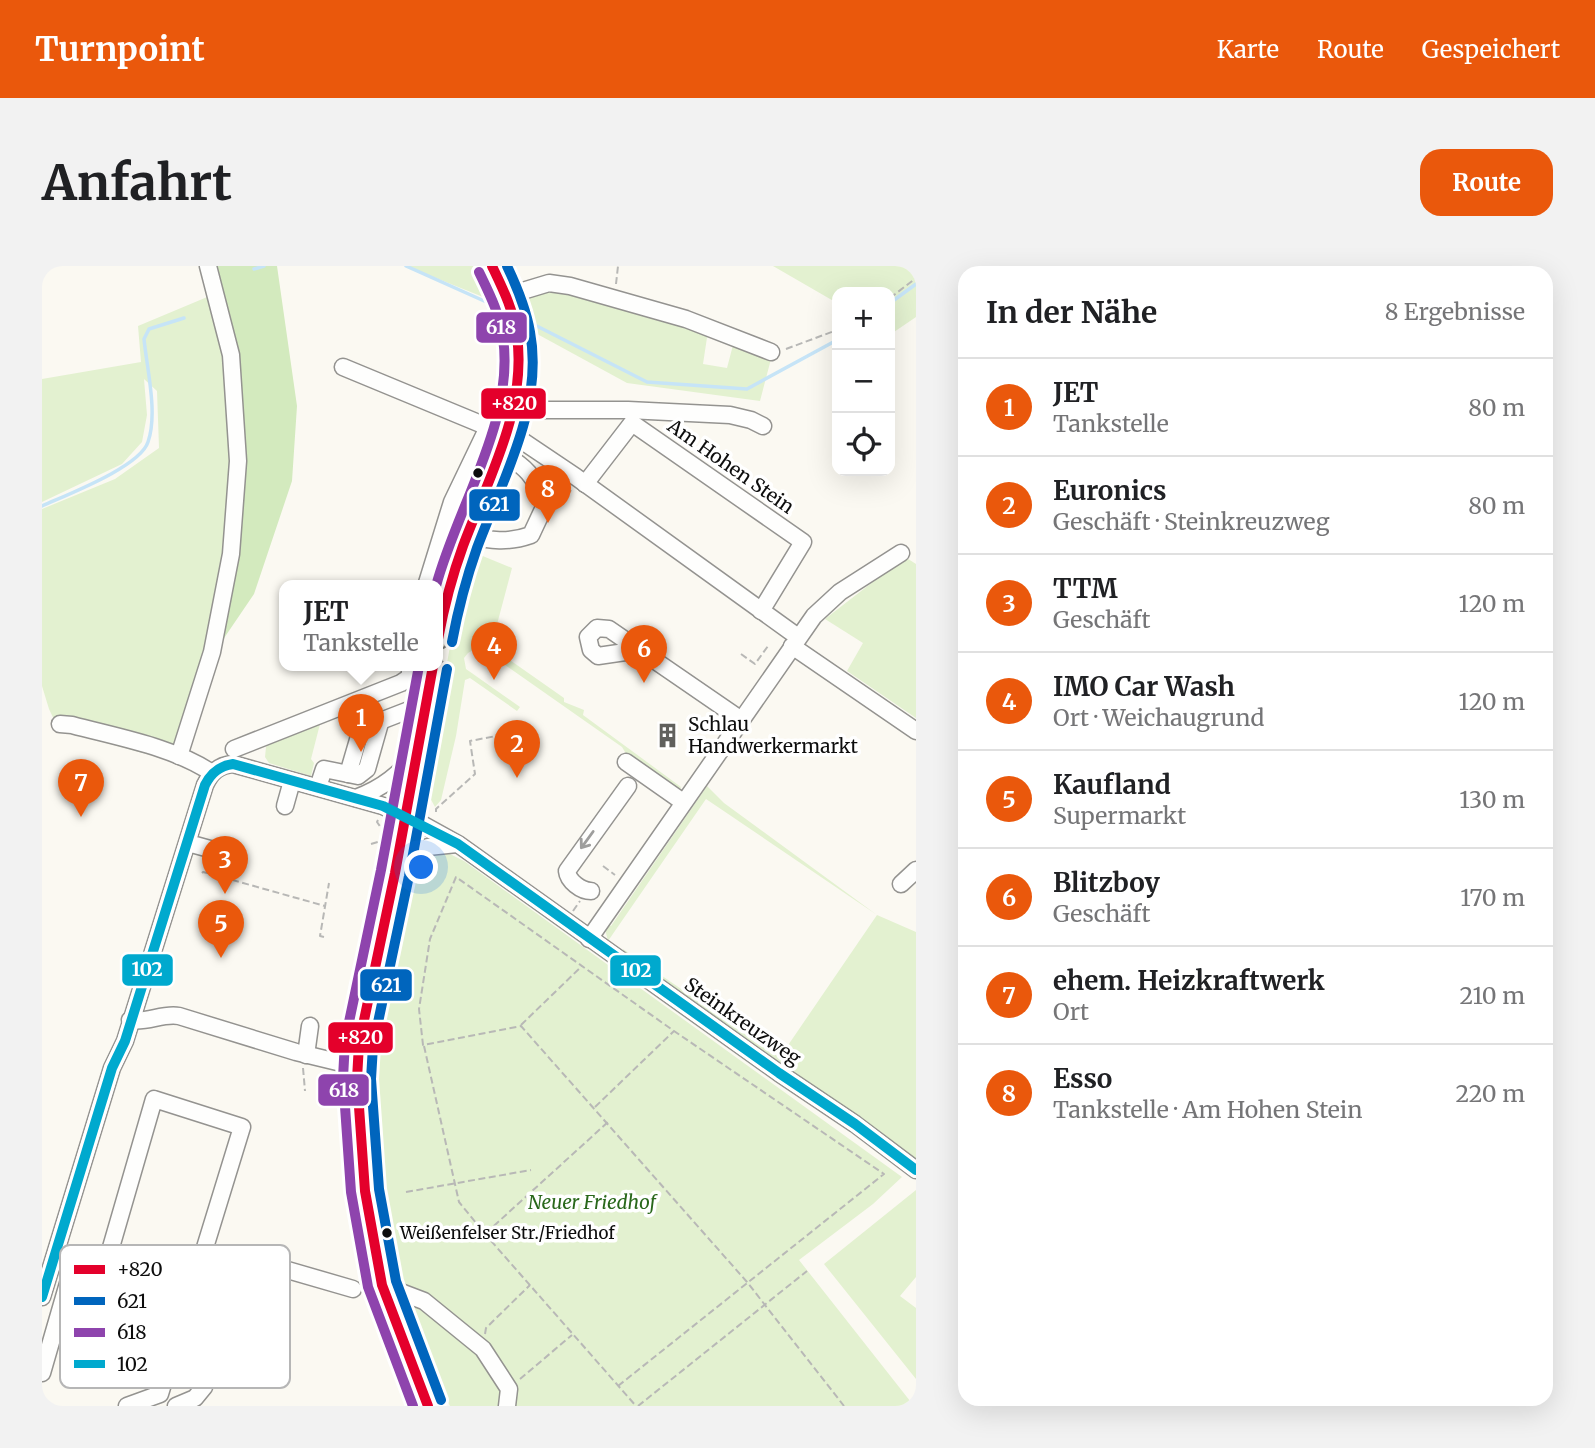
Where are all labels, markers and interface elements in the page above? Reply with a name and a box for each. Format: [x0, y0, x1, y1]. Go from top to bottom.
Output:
text: Turnpoint [35, 29, 205, 70]
text: Karte [1217, 34, 1279, 65]
text: Route [1317, 34, 1384, 65]
text: Gespeichert [1422, 34, 1560, 65]
button: Route [1420, 149, 1553, 216]
text: Anfahrt [42, 152, 232, 213]
map controls [832, 287, 895, 476]
button: + [832, 287, 895, 350]
text: In der Nähe [986, 293, 1157, 331]
text: 8 Ergebnisse [1385, 297, 1525, 326]
line badge: 618 [475, 311, 528, 344]
text: 618 [486, 315, 516, 339]
button: − [832, 350, 895, 413]
text: JET [1053, 376, 1098, 409]
line badge: +820 [480, 387, 547, 420]
text: +820 [491, 391, 537, 415]
text: 1 [1004, 393, 1014, 422]
text: 80 m [1468, 393, 1525, 422]
text: Tankstelle [1053, 409, 1169, 438]
street label: Am Hohen Stein [662, 413, 799, 519]
button: locate [832, 413, 895, 476]
pin: 8 [525, 465, 571, 523]
unlabelled marker [471, 466, 485, 480]
text: Euronics [1053, 474, 1167, 507]
line badge: 621 [468, 488, 521, 522]
text: 2 [1002, 491, 1016, 520]
text: 80 m [1468, 491, 1525, 520]
text: 621 [479, 492, 509, 516]
text: Geschäft · Steinkreuzweg [1053, 507, 1330, 536]
text: TTM [1053, 572, 1118, 605]
popup [279, 580, 443, 671]
text: 3 [1002, 589, 1016, 618]
text: 120 m [1459, 589, 1525, 618]
text: JET [303, 595, 349, 628]
text: Geschäft [1053, 605, 1151, 634]
pin: 4 [471, 622, 517, 680]
pin: 6 [621, 625, 667, 683]
text: Tankstelle [303, 628, 419, 657]
text: IMO Car Wash [1053, 670, 1235, 703]
text: 4 [1002, 687, 1016, 716]
text: 120 m [1459, 687, 1525, 716]
pin: 1 [338, 694, 384, 752]
text: Ort · Weichaugrund [1053, 703, 1264, 732]
place label: Schlau Handwerkermarkt [688, 712, 859, 758]
pin: 2 [494, 720, 540, 778]
building icon: Schlau Handwerkermarkt [654, 721, 682, 749]
pin: 7 [58, 759, 104, 817]
text: Kaufland [1053, 768, 1171, 801]
text: 5 [1002, 785, 1016, 814]
text: 130 m [1459, 785, 1525, 814]
text: Supermarkt [1053, 801, 1186, 830]
one-way arrow [580, 830, 594, 849]
pin: 3 [202, 836, 248, 894]
your location [404, 850, 438, 884]
text: Blitzboy [1053, 866, 1160, 899]
text: 6 [1002, 883, 1016, 912]
text: 170 m [1460, 883, 1525, 912]
text: Geschäft [1053, 899, 1151, 928]
pin: 5 [198, 900, 244, 958]
line badge: 102 [121, 953, 174, 987]
line badge: 102 [609, 954, 662, 987]
text: 102 [131, 957, 163, 981]
text: 102 [620, 958, 652, 982]
text: ehem. Heizkraftwerk [1053, 964, 1325, 997]
line badge: 621 [359, 968, 413, 1002]
street label: Steinkreuzweg [680, 972, 806, 1070]
text: 621 [371, 973, 401, 997]
text: 7 [1002, 981, 1016, 1010]
text: 210 m [1460, 981, 1525, 1010]
text: Ort [1053, 997, 1089, 1026]
line badge: +820 [327, 1021, 394, 1054]
text: +820 [337, 1025, 383, 1049]
text: Esso [1053, 1062, 1112, 1095]
line badge: 618 [317, 1073, 370, 1107]
text: 618 [329, 1078, 359, 1102]
text: 8 [1002, 1079, 1016, 1108]
text: 220 m [1455, 1079, 1525, 1108]
text: Tankstelle · Am Hohen Stein [1053, 1095, 1362, 1124]
park label: Neuer Friedhof [528, 1190, 658, 1214]
place label: Weißenfelser Str./Friedhof [399, 1222, 615, 1244]
marker: Weißenfelser Str./Friedhof [380, 1226, 394, 1240]
legend [60, 1245, 290, 1388]
text: +820 [117, 1257, 163, 1281]
text: 621 [117, 1289, 147, 1313]
text: 618 [117, 1320, 147, 1344]
text: 102 [117, 1352, 148, 1376]

